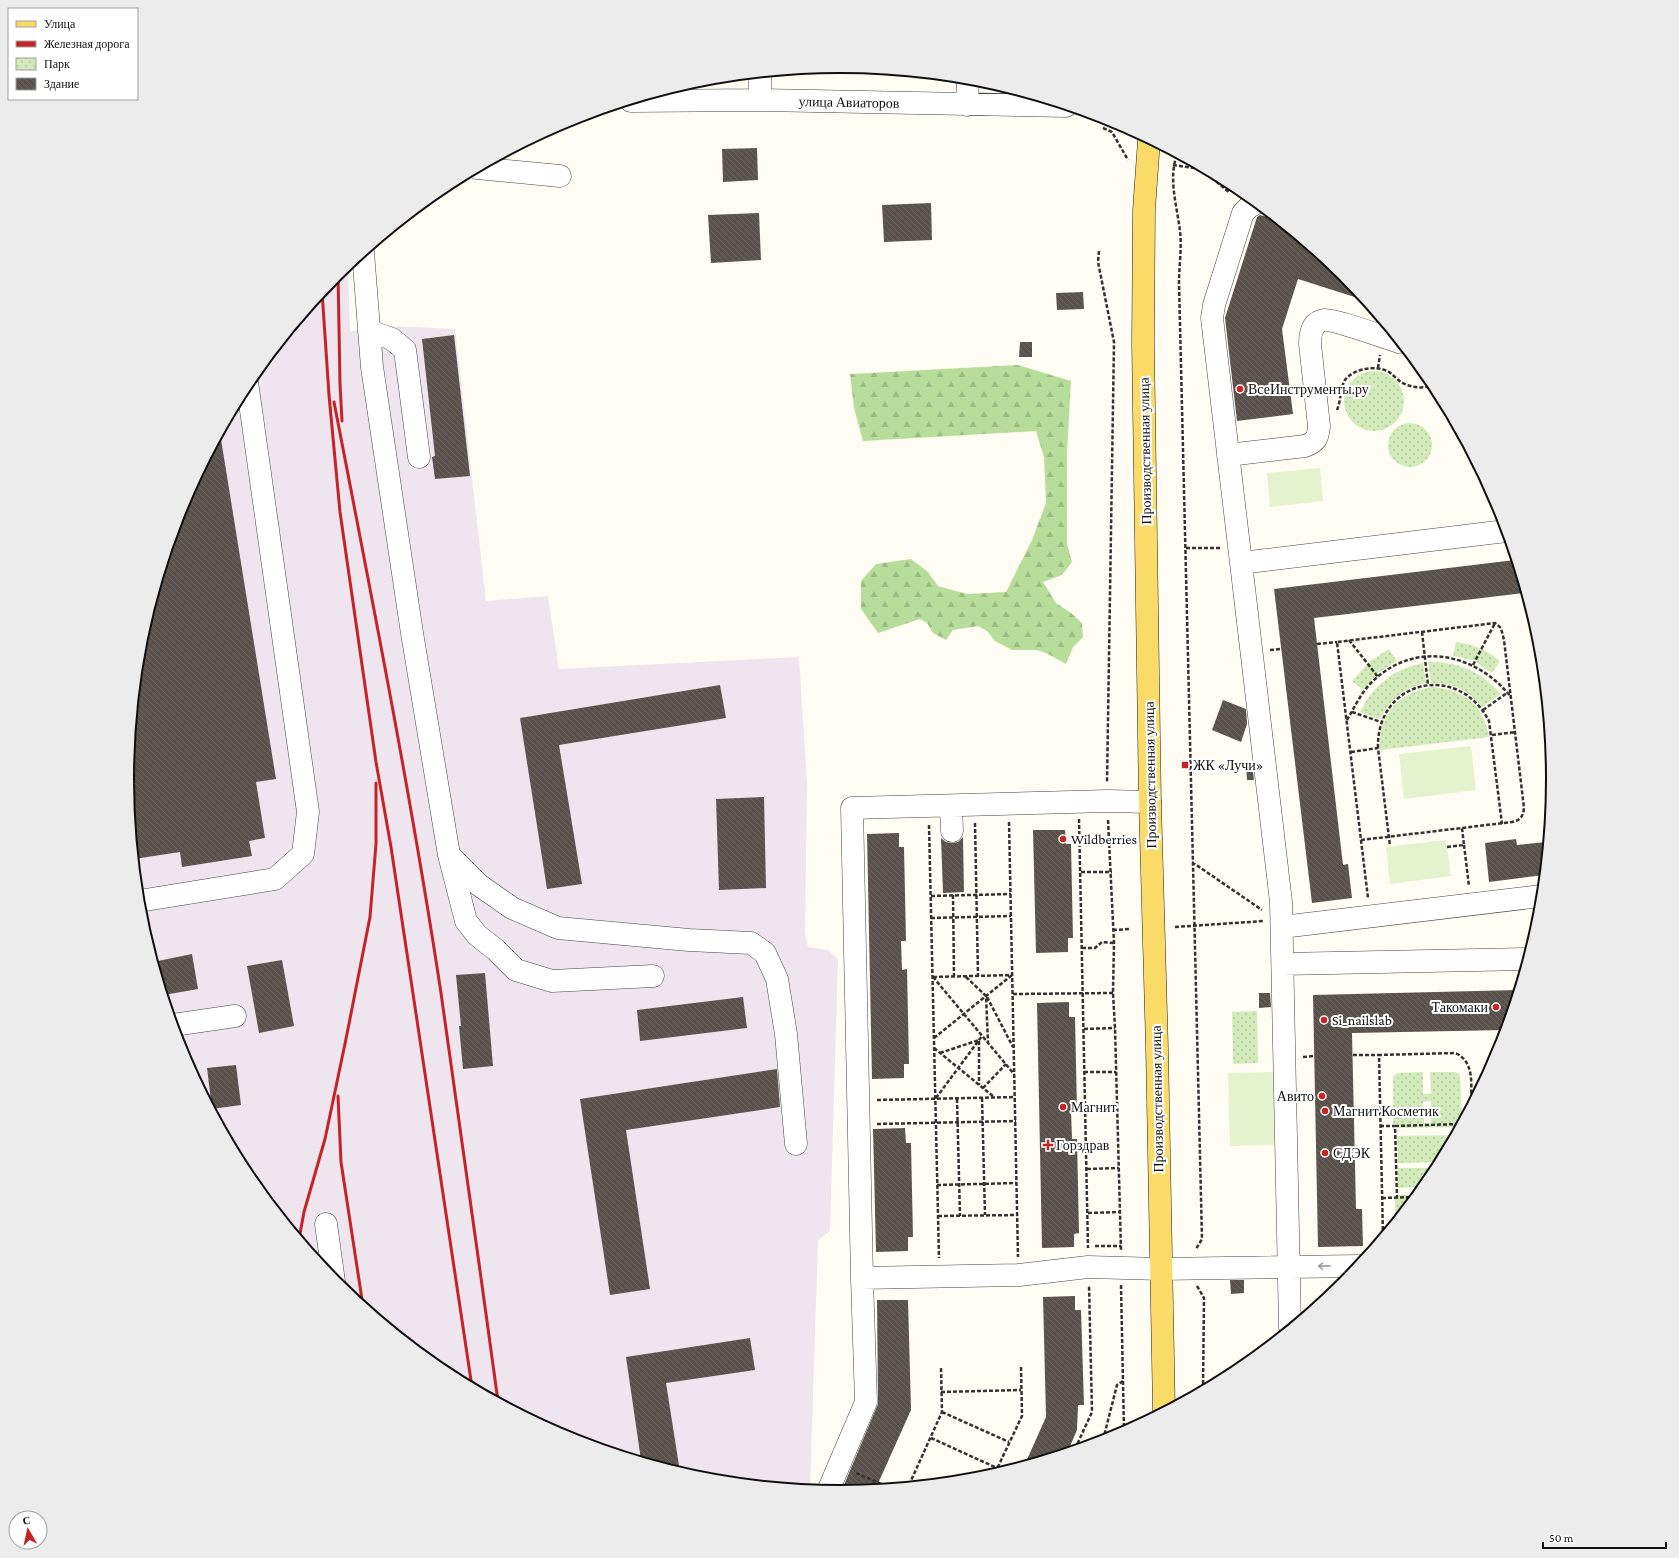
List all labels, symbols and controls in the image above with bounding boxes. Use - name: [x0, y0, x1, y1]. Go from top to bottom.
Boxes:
- legend: [8, 8, 138, 100]
- text: Улица: [44, 17, 76, 31]
- text: Железная дорога: [44, 37, 130, 51]
- text: Парк: [44, 57, 70, 71]
- text: Здание: [44, 77, 79, 91]
- street label: улица Авиаторов: [798, 93, 900, 111]
- street label: Производственная улица: [1136, 376, 1154, 525]
- place label: ВсеИнструменты.ру: [1248, 381, 1369, 397]
- marker: ВсеИнструменты.ру: [1235, 384, 1245, 394]
- street label: Производственная улица: [1141, 700, 1159, 849]
- place label: ЖК «Лучи»: [1193, 757, 1263, 773]
- marker: ЖК «Лучи»: [1180, 760, 1190, 770]
- place label: Wildberries: [1071, 831, 1137, 847]
- marker: Wildberries: [1058, 834, 1068, 844]
- place label: Такомаки: [1431, 999, 1489, 1015]
- marker: Такомаки: [1491, 1002, 1501, 1012]
- place label: Si_nailslab: [1332, 1012, 1392, 1028]
- marker: Si_nailslab: [1319, 1015, 1329, 1025]
- street label: Производственная улица: [1148, 1024, 1166, 1173]
- place label: Авито: [1277, 1088, 1314, 1104]
- marker: Авито: [1317, 1091, 1327, 1101]
- place label: Магнит: [1071, 1099, 1117, 1115]
- marker: Магнит: [1058, 1102, 1068, 1112]
- place label: Магнит Косметик: [1333, 1103, 1439, 1119]
- marker: Магнит Косметик: [1320, 1106, 1330, 1116]
- place label: Горздрав: [1056, 1137, 1110, 1153]
- marker: Горздрав: [1043, 1140, 1053, 1150]
- place label: СДЭК: [1333, 1145, 1371, 1161]
- marker: СДЭК: [1320, 1148, 1330, 1158]
- one-way arrow: [1318, 1262, 1331, 1270]
- north arrow: [8, 1510, 48, 1550]
- text: С: [22, 1514, 31, 1527]
- scale bar: [1543, 1524, 1666, 1550]
- text: 50 m: [1549, 1531, 1574, 1545]

